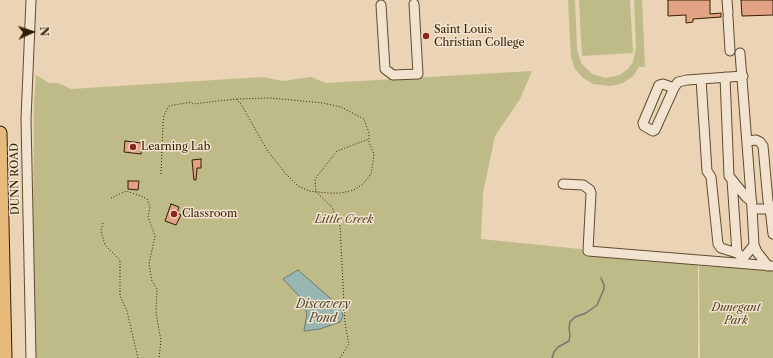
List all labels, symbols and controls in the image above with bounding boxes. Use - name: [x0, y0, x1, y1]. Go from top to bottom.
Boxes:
- north arrow: [12, 12, 52, 52]
- place label: Saint Louis Christian College: [434, 23, 525, 49]
- text: N: [37, 26, 51, 37]
- marker: Saint Louis Christian College: [421, 31, 431, 41]
- place label: Learning Lab: [141, 140, 210, 154]
- marker: Learning Lab: [128, 142, 138, 152]
- street label: DUNN ROAD: [8, 143, 22, 215]
- place label: Classroom: [182, 207, 237, 221]
- marker: Classroom: [169, 209, 179, 219]
- park label: Little Creek: [315, 213, 373, 227]
- water label: Discovery Pond: [296, 298, 350, 326]
- park label: Dunegant Park: [711, 301, 761, 327]

